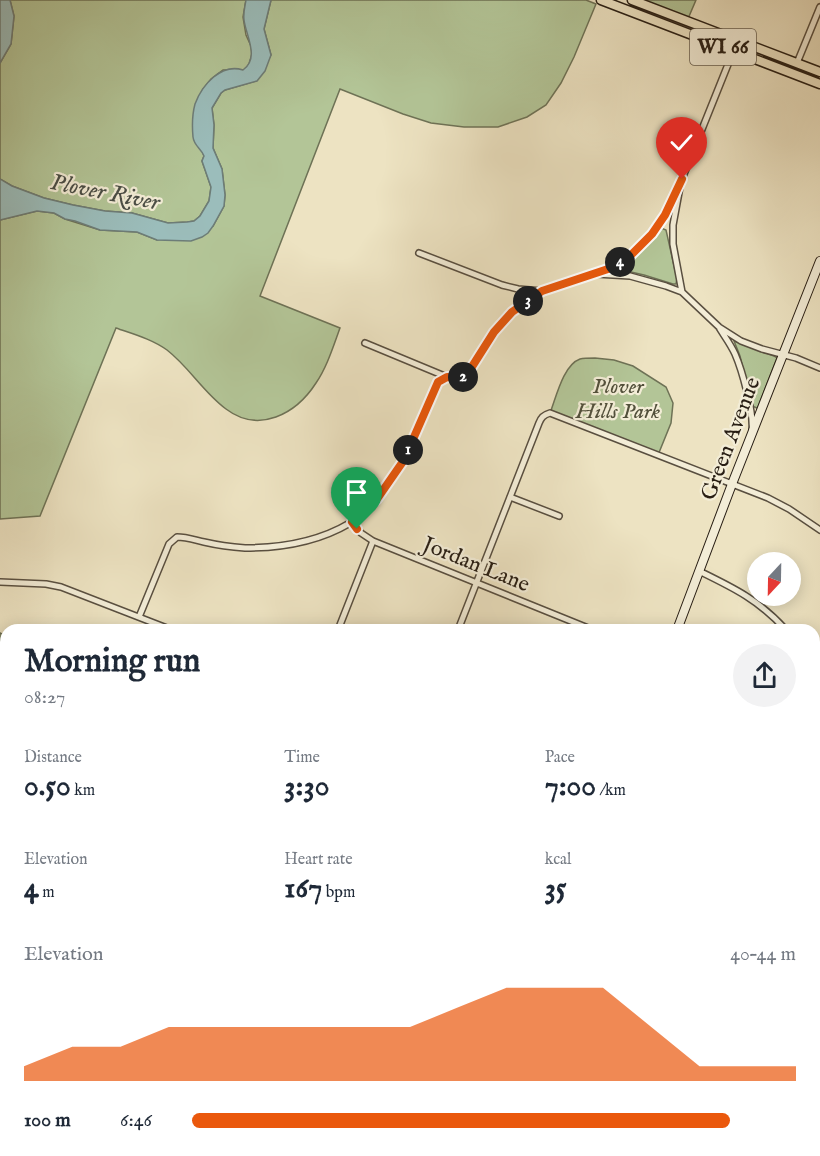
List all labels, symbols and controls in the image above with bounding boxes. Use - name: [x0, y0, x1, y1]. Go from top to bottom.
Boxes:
- road number: WI 66: [690, 29, 756, 65]
- pin: [656, 117, 707, 179]
- icon: check: [665, 126, 698, 159]
- water label: Plover River: [48, 167, 164, 219]
- pin: 4: [605, 247, 635, 277]
- text: 4: [616, 252, 624, 272]
- pin: 3: [513, 286, 543, 316]
- text: 3: [525, 291, 531, 311]
- pin: 2: [448, 362, 478, 392]
- text: 2: [459, 367, 467, 387]
- park label: Plover Hills Park: [575, 373, 660, 426]
- street label: Green Avenue: [695, 374, 767, 504]
- pin: 1: [393, 435, 423, 465]
- text: 1: [405, 440, 411, 460]
- pin: [331, 467, 382, 529]
- icon: arrive: [340, 476, 373, 509]
- street label: Jordan Lane: [416, 530, 534, 599]
- north arrow: [747, 552, 801, 606]
- map controls: [747, 552, 801, 606]
- text: Morning run: [24, 641, 200, 683]
- button: share: [733, 644, 796, 707]
- text: 08:27: [24, 685, 65, 710]
- text: Distance: [24, 748, 82, 768]
- text: Time: [284, 748, 320, 768]
- text: Pace: [545, 748, 575, 768]
- text: 0.50: [24, 768, 71, 806]
- text: 3:30: [284, 768, 329, 806]
- text: 7:00: [545, 768, 596, 806]
- text: km: [71, 781, 95, 801]
- text: /km: [596, 781, 626, 801]
- text: Elevation: [24, 850, 87, 870]
- text: Heart rate: [284, 850, 353, 870]
- text: kcal: [545, 850, 571, 870]
- text: 4: [24, 870, 39, 908]
- text: 167: [284, 870, 322, 908]
- text: 35: [545, 870, 567, 908]
- text: m: [39, 883, 55, 903]
- text: bpm: [322, 883, 355, 903]
- text: Elevation: [24, 942, 103, 967]
- text: 40–44 m: [730, 942, 796, 967]
- text: 100 m: [24, 1108, 71, 1133]
- text: 6:46: [120, 1108, 152, 1133]

